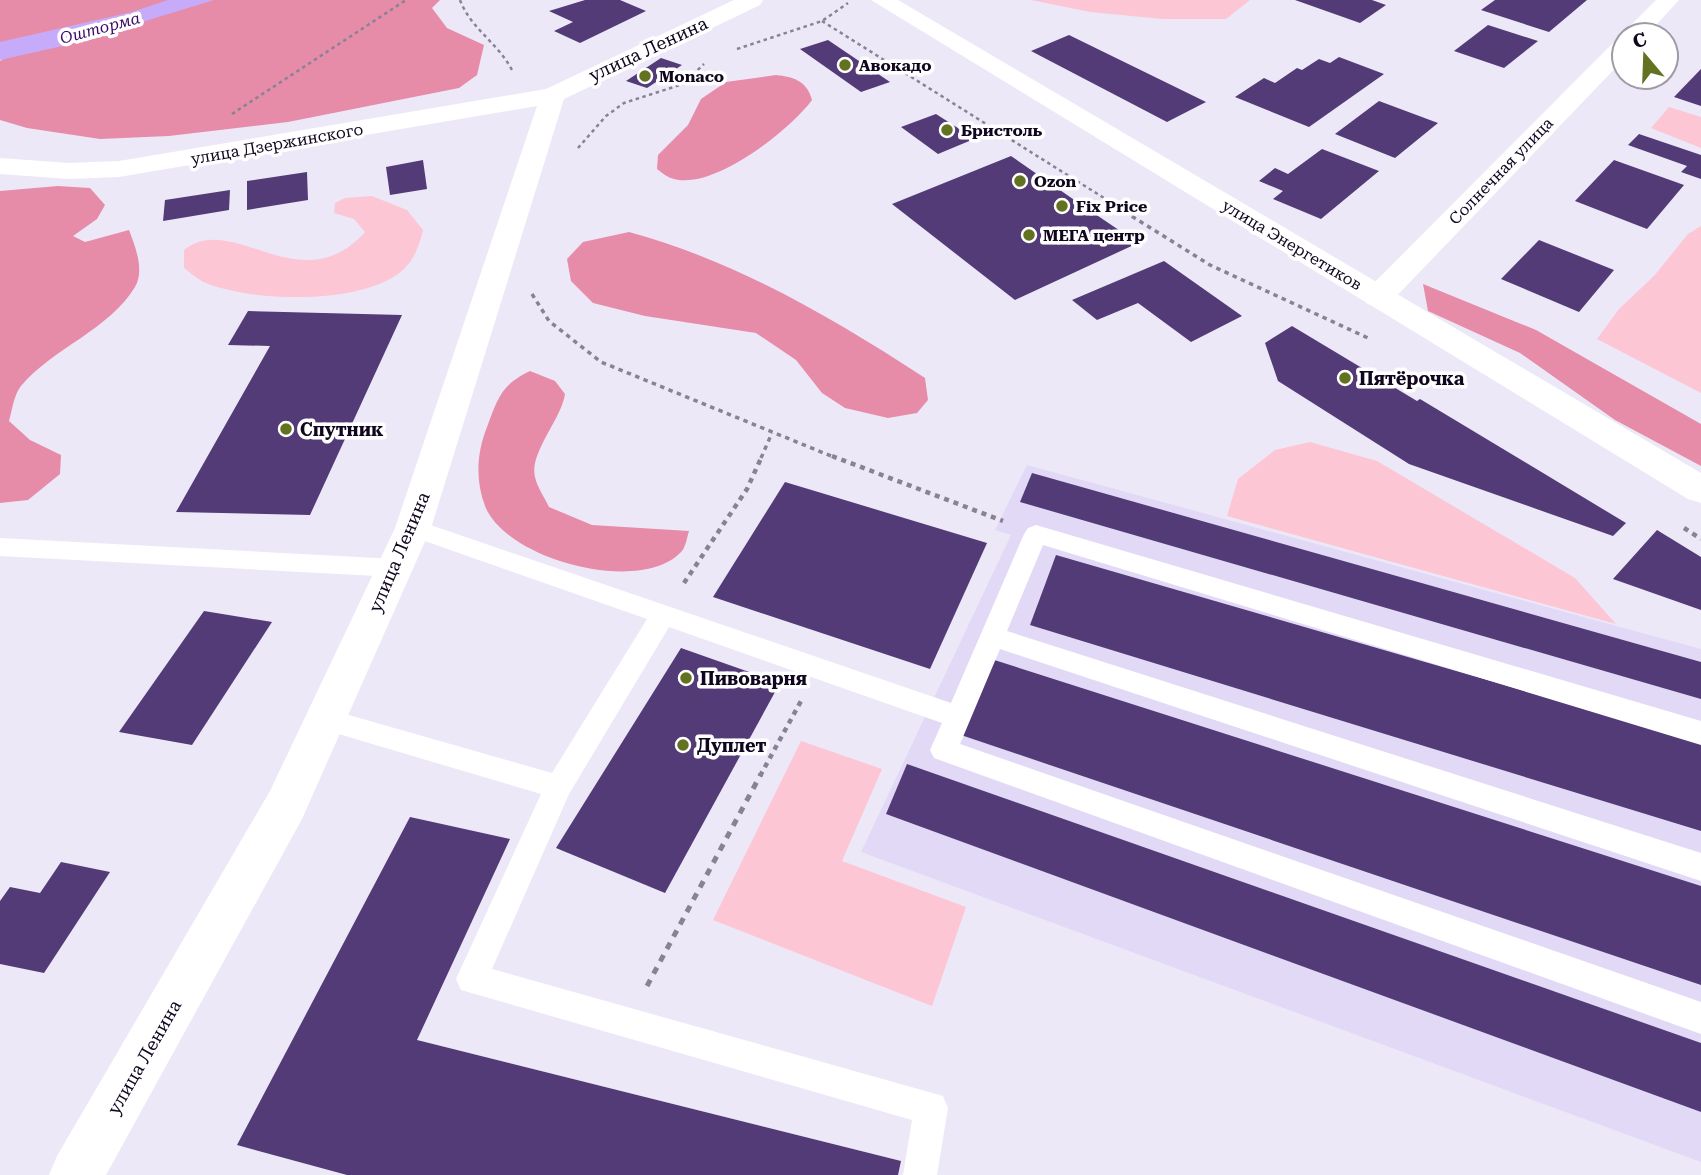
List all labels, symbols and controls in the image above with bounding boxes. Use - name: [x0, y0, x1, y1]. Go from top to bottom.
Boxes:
- water label: Ошторма: [58, 8, 142, 48]
- street label: улица Ленина: [585, 12, 711, 86]
- north arrow: [1610, 21, 1680, 91]
- text: С: [1630, 27, 1650, 53]
- place label: Авокадо: [859, 56, 932, 75]
- marker: Авокадо: [837, 57, 853, 73]
- place label: Monaco: [659, 67, 724, 86]
- marker: Monaco: [637, 68, 653, 84]
- street label: Солнечная улица: [1445, 113, 1557, 228]
- street label: улица Дзержинского: [189, 119, 365, 169]
- place label: Бристоль: [961, 121, 1043, 140]
- marker: Бристоль: [939, 122, 955, 138]
- place label: Ozon: [1034, 172, 1077, 191]
- marker: Ozon: [1012, 173, 1028, 189]
- street label: улица Энергетиков: [1219, 196, 1365, 294]
- place label: Fix Price: [1076, 197, 1147, 216]
- marker: Fix Price: [1054, 198, 1070, 214]
- place label: МЕГА центр: [1043, 226, 1145, 245]
- marker: МЕГА центр: [1021, 227, 1037, 243]
- place label: Пятёрочка: [1359, 368, 1465, 389]
- marker: Пятёрочка: [1337, 370, 1353, 386]
- place label: Спутник: [300, 419, 384, 440]
- marker: Спутник: [278, 421, 294, 437]
- street label: улица Ленина: [364, 488, 434, 615]
- place label: Пивоварня: [700, 668, 807, 689]
- marker: Пивоварня: [678, 670, 694, 686]
- place label: Дуплет: [697, 735, 767, 756]
- marker: Дуплет: [675, 737, 691, 753]
- street label: улица Ленина: [103, 996, 185, 1118]

